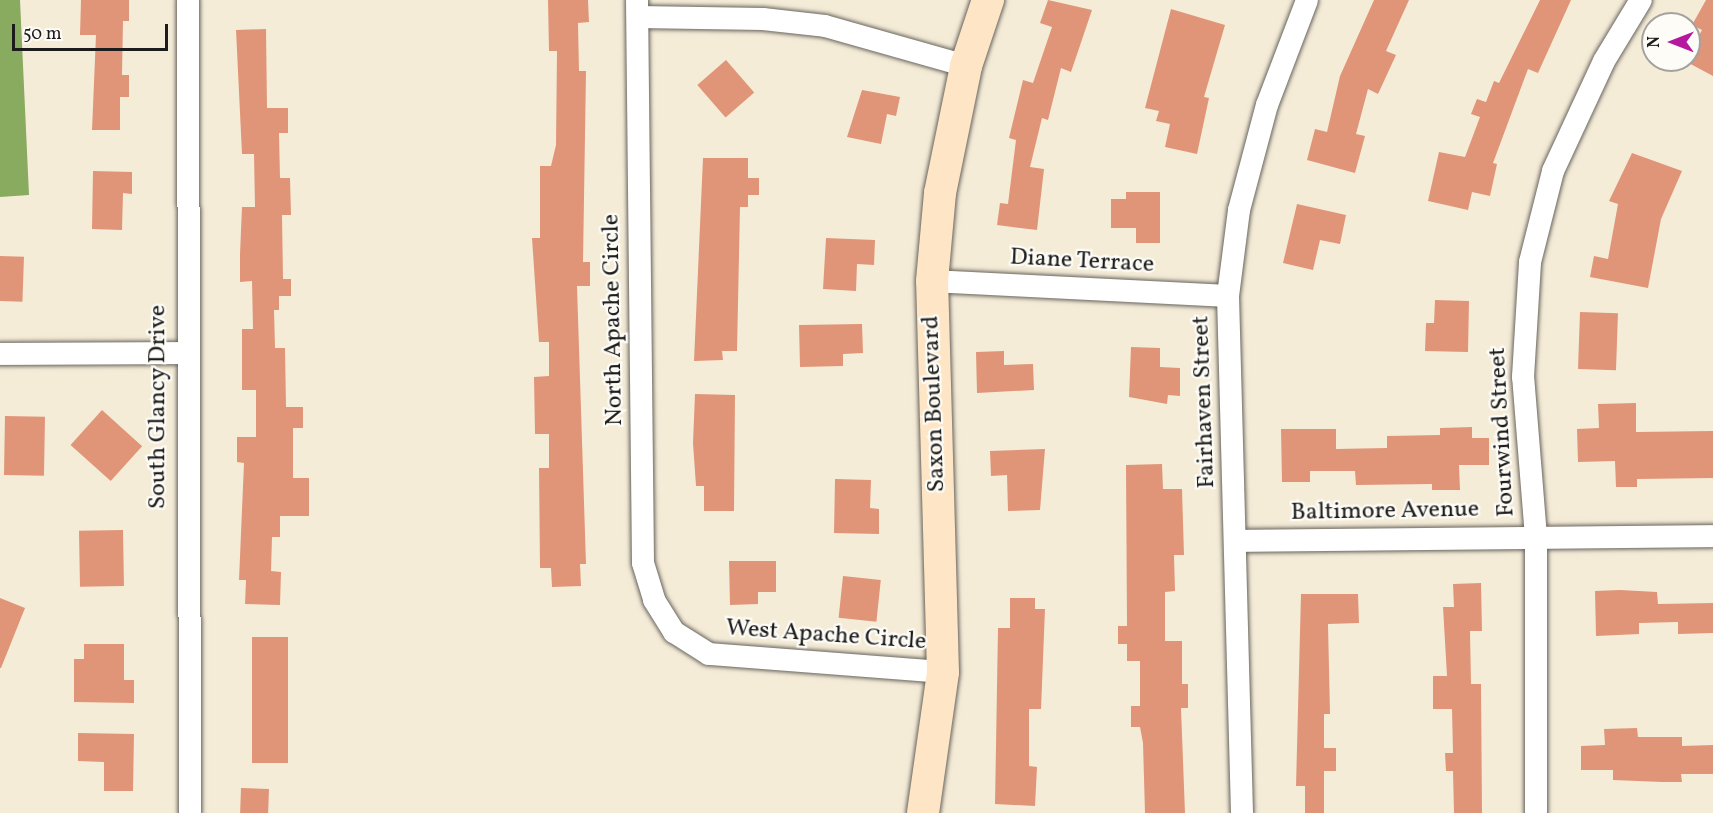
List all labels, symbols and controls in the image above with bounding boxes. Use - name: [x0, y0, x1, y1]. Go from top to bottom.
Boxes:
- scale bar: [15, 12, 171, 50]
- north arrow: [1641, 12, 1701, 72]
- text: 50 m: [23, 22, 62, 47]
- text: N: [1644, 36, 1666, 48]
- street label: North Apache Circle: [598, 214, 630, 426]
- street label: Diane Terrace: [1009, 244, 1155, 280]
- street label: South Glancy Drive: [145, 304, 173, 510]
- street label: Saxon Boulevard: [918, 315, 952, 493]
- street label: Fairhaven Street: [1188, 315, 1222, 489]
- street label: Fourwind Street: [1484, 346, 1522, 518]
- street label: Baltimore Avenue: [1291, 496, 1479, 528]
- street label: West Apache Circle: [725, 615, 927, 657]

